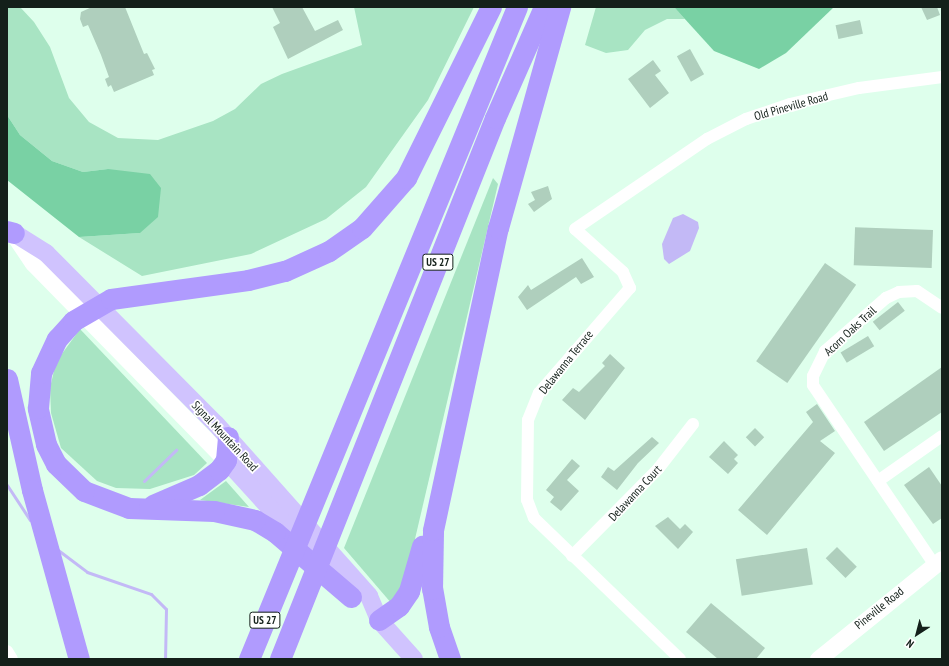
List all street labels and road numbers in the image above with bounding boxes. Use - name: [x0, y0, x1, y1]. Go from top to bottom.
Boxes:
- street label: Old Pineville Road: [752, 89, 830, 123]
- road number: US 27: [422, 253, 454, 271]
- street label: Acorn Oaks Trail: [821, 303, 879, 359]
- street label: Delawanna Terrace: [536, 327, 596, 397]
- street label: Signal Mountain Road: [189, 398, 261, 474]
- street label: Delawanna Court: [606, 462, 664, 524]
- street label: Pineville Road: [852, 584, 906, 632]
- road number: US 27: [249, 611, 281, 629]

